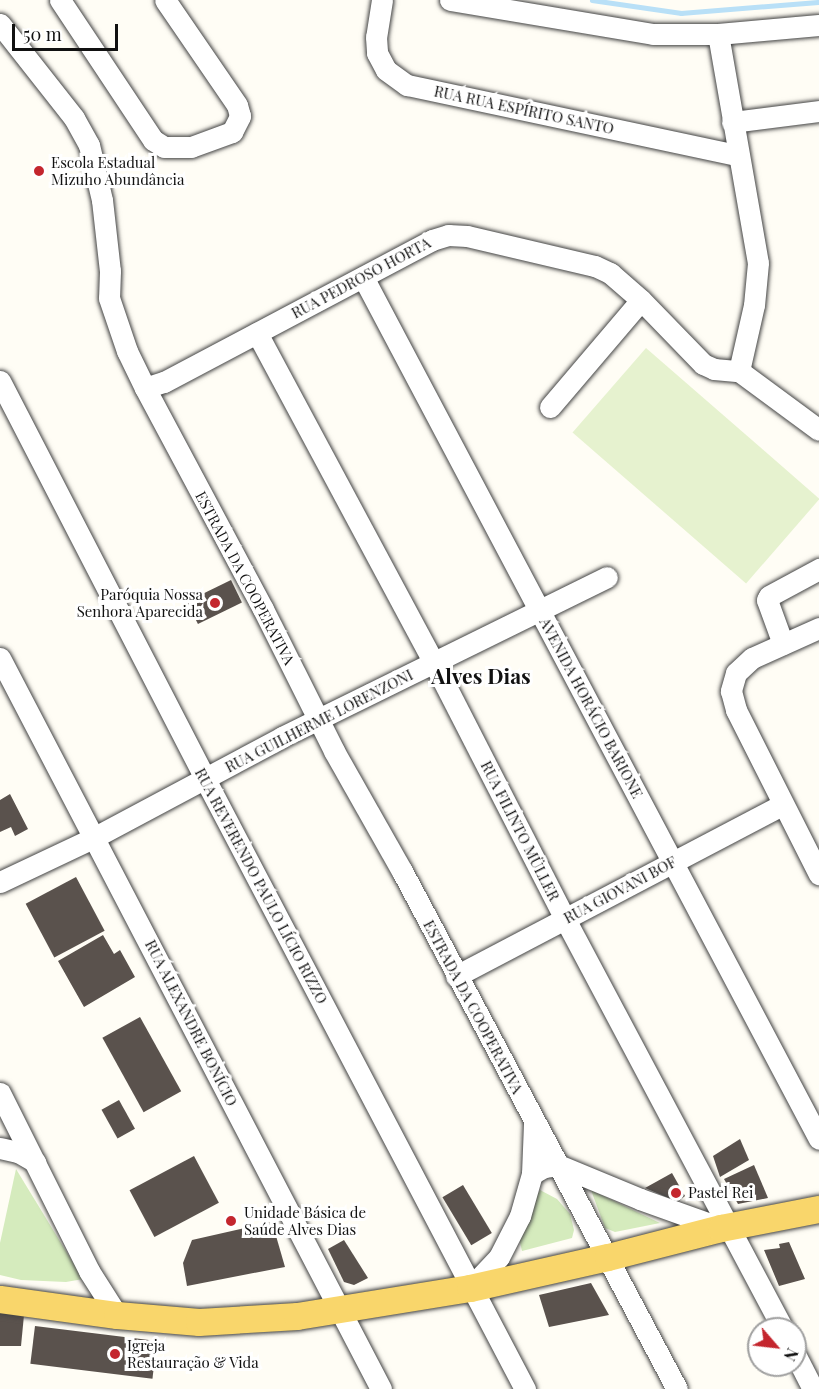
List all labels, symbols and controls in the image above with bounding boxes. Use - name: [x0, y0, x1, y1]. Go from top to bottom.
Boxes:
- scale bar: [15, 12, 122, 50]
- text: 50 m: [23, 22, 62, 46]
- street label: RUA RUA ESPÍRITO SANTO: [432, 82, 616, 138]
- place label: Escola Estadual Mizuho Abundância: [51, 153, 185, 188]
- marker: Escola Estadual Mizuho Abundância: [32, 164, 46, 178]
- street label: RUA PEDROSO HORTA: [288, 234, 434, 322]
- street label: ESTRADA DA COOPERATIVA: [192, 488, 298, 668]
- place label: Paróquia Nossa Senhora Aparecida: [76, 585, 203, 620]
- marker: Paróquia Nossa Senhora Aparecida: [208, 596, 222, 610]
- street label: AVENIDA HORÁCIO BARIONE: [536, 615, 646, 801]
- district label: Alves Dias: [431, 662, 531, 688]
- street label: RUA GUILHERME LORENZONI: [222, 666, 416, 776]
- street label: RUA FILINTO MÜLLER: [477, 758, 563, 904]
- street label: RUA REVERENDO PAULO LÍCIO RIZZO: [191, 765, 331, 1007]
- street label: RUA GIOVANI BOF: [561, 853, 679, 927]
- street label: ESTRADA DA COOPERATIVA: [420, 917, 526, 1097]
- street label: RUA ALEXANDRE BONÍCIO: [141, 937, 241, 1109]
- place label: Pastel Rei: [688, 1184, 753, 1202]
- marker: Pastel Rei: [669, 1186, 683, 1200]
- place label: Unidade Básica de Saúde Alves Dias: [244, 1203, 366, 1238]
- marker: Unidade Básica de Saúde Alves Dias: [222, 1212, 240, 1230]
- north arrow: [747, 1317, 807, 1377]
- place label: Igreja Restauração & Vida: [127, 1336, 259, 1371]
- text: N: [780, 1345, 804, 1365]
- marker: Igreja Restauração & Vida: [108, 1347, 122, 1361]

